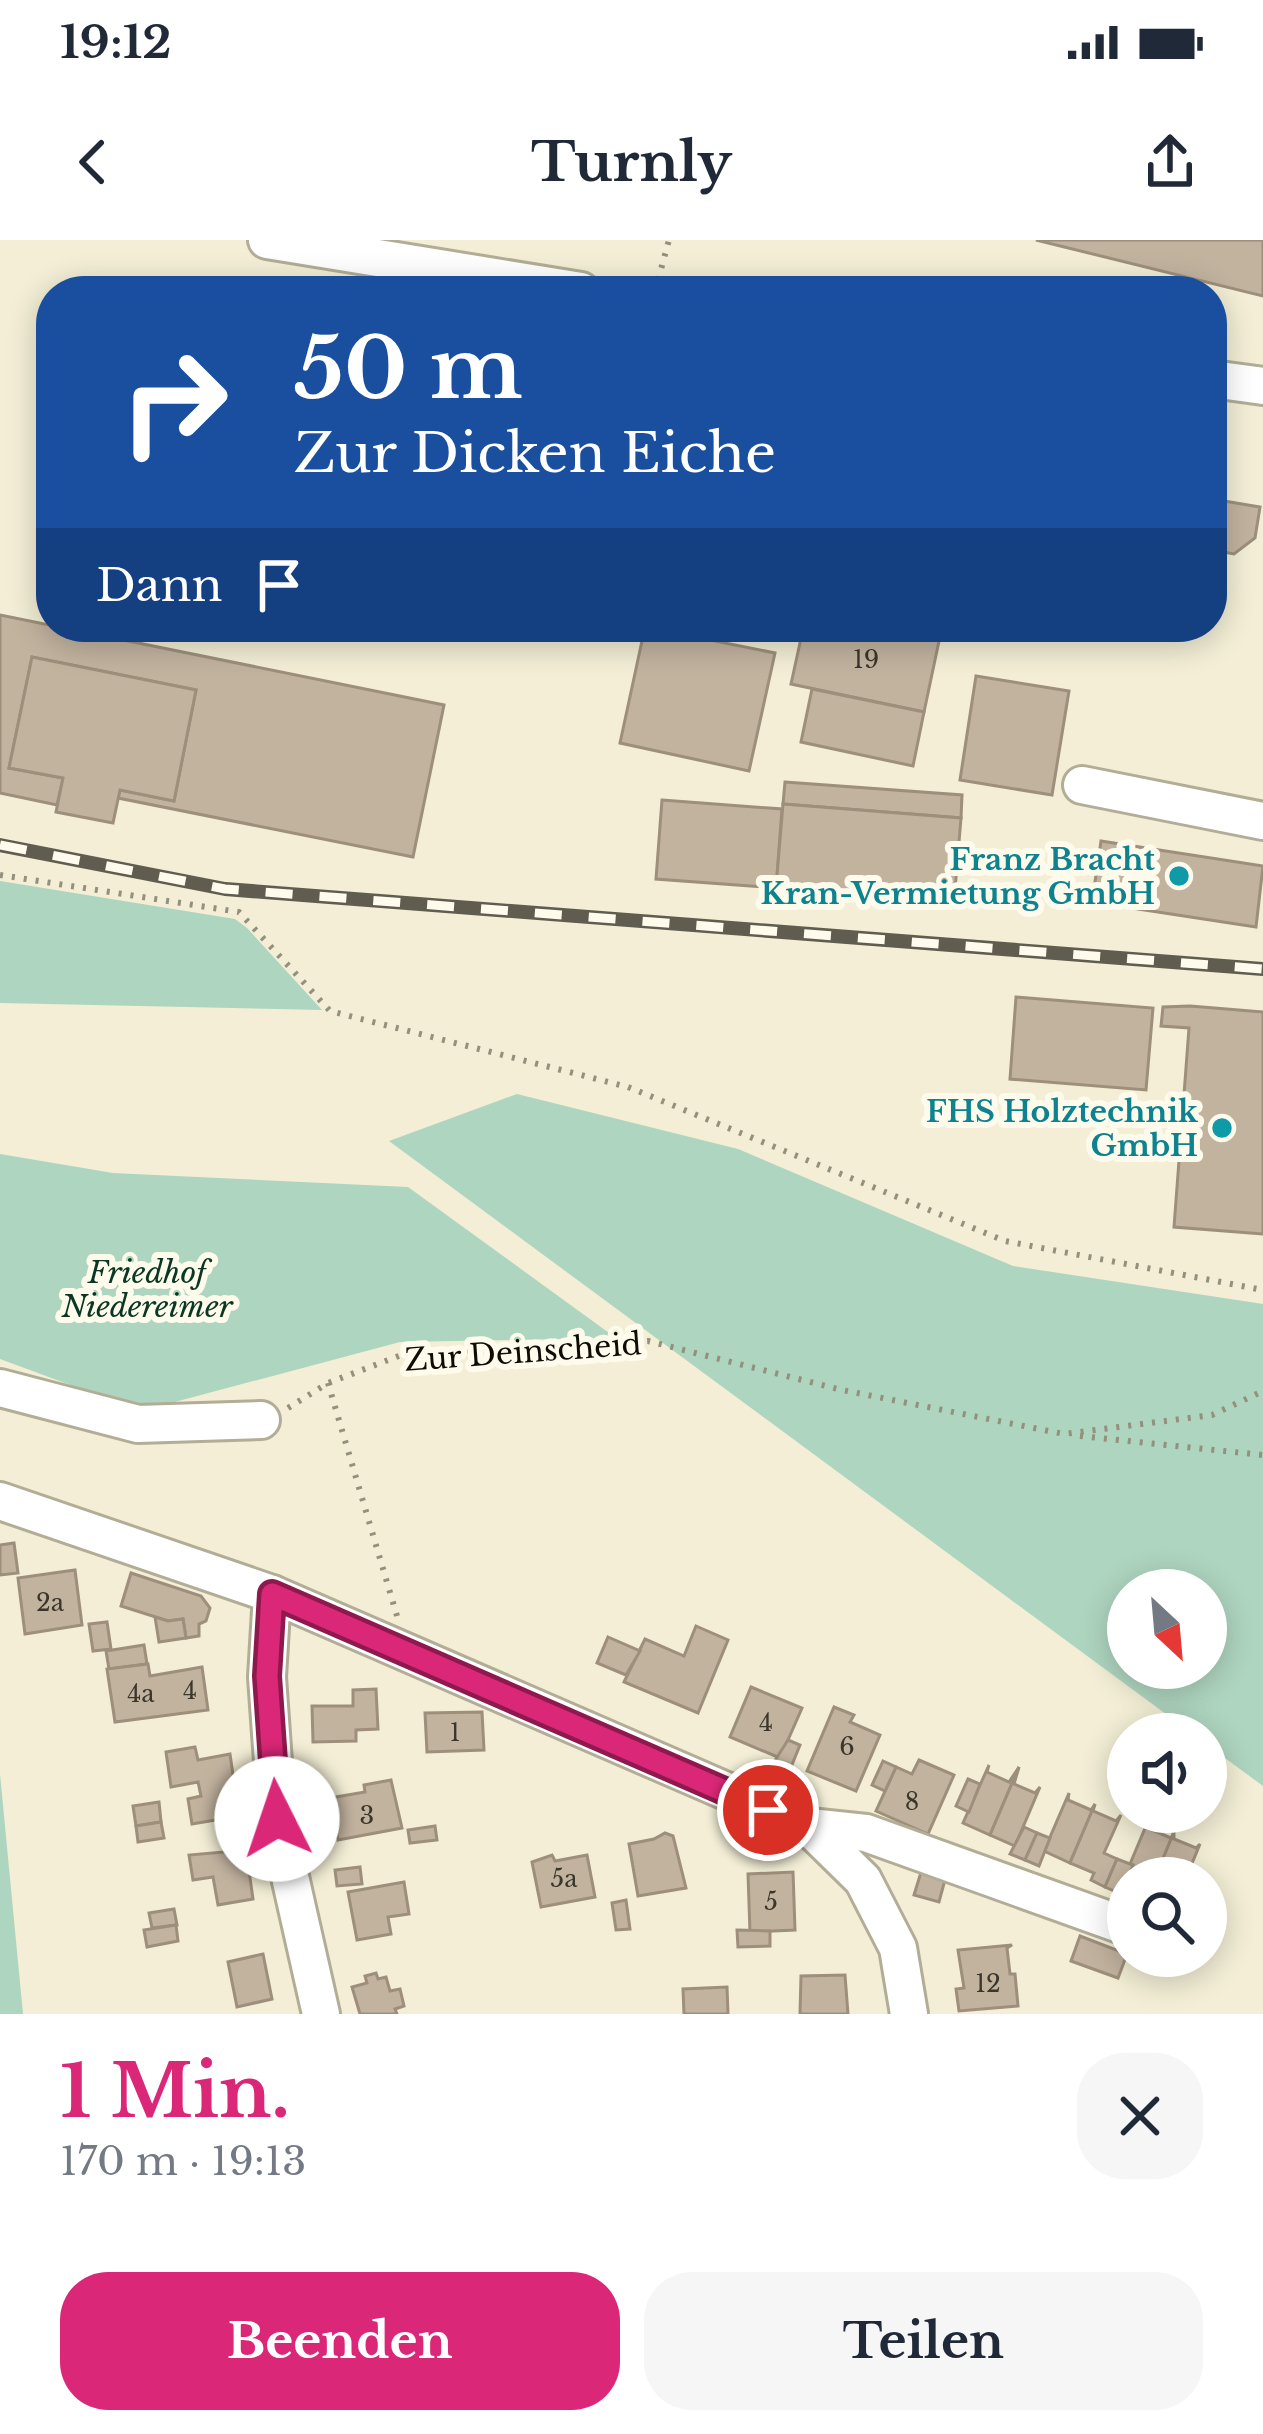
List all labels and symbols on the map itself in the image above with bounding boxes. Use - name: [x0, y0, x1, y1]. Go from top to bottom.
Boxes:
- house number: 19: [853, 645, 879, 674]
- place label: Franz Bracht Kran-Vermietung GmbH: [761, 841, 1156, 912]
- marker: Franz Bracht Kran-Vermietung GmbH: [1166, 863, 1192, 889]
- place label: FHS Holztechnik GmbH: [926, 1093, 1199, 1164]
- marker: FHS Holztechnik GmbH: [1209, 1115, 1235, 1141]
- park label: Friedhof Niedereimer: [61, 1254, 234, 1325]
- street label: Zur Deinscheid: [403, 1325, 643, 1379]
- north arrow: [1107, 1569, 1227, 1689]
- house number: 2a: [36, 1588, 65, 1617]
- house number: 4: [183, 1676, 197, 1705]
- house number: 4a: [127, 1679, 155, 1708]
- house number: 4: [759, 1708, 773, 1737]
- house number: 1: [450, 1718, 460, 1747]
- house number: 6: [839, 1732, 855, 1761]
- position arrow: [214, 1756, 340, 1882]
- pin: [717, 1759, 819, 1861]
- house number: 8: [905, 1787, 919, 1816]
- house number: 3: [360, 1801, 374, 1830]
- house number: 5a: [551, 1864, 578, 1893]
- house number: 5: [764, 1887, 778, 1916]
- house number: 12: [975, 1969, 1001, 1998]

